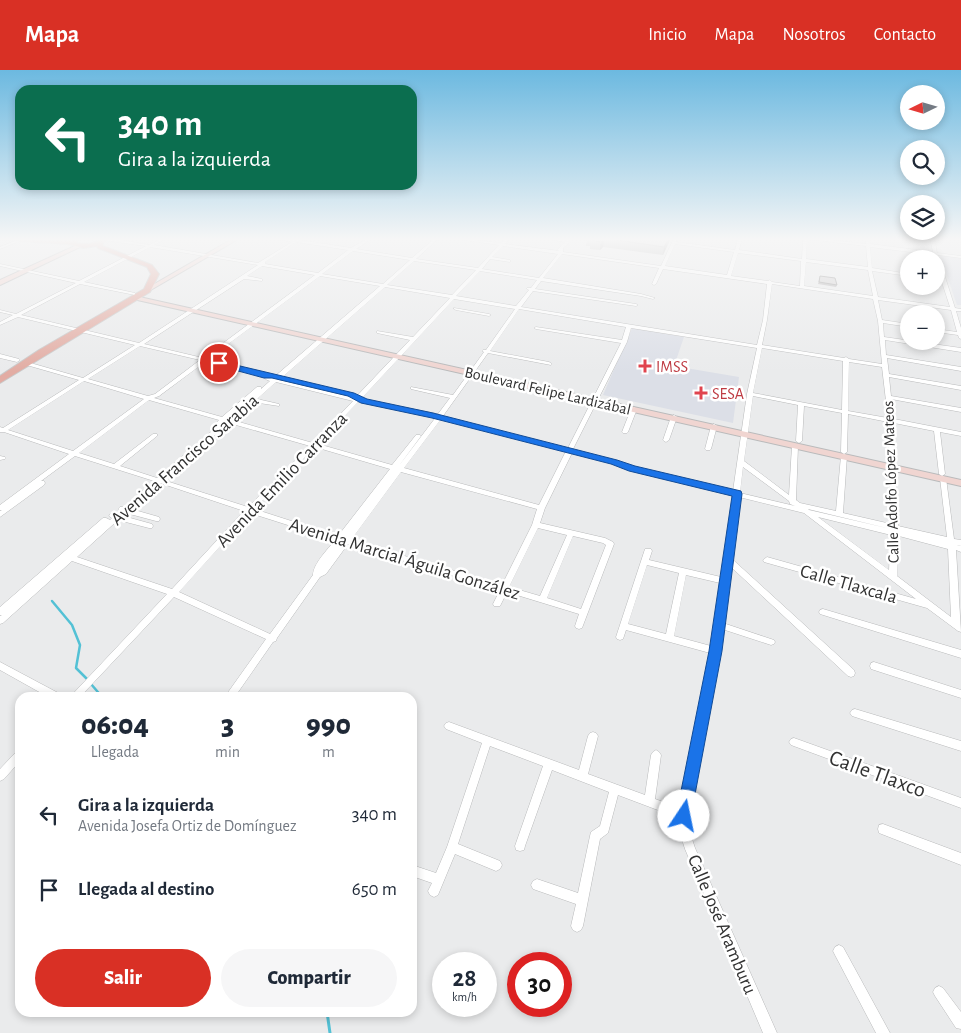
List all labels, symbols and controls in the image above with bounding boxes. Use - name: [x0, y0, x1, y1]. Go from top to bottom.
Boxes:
- text: Mapa: [25, 23, 79, 47]
- text: Inicio: [648, 26, 687, 44]
- text: Mapa: [715, 26, 754, 44]
- text: Nosotros: [782, 26, 846, 44]
- text: Contacto: [874, 26, 936, 44]
- north arrow: [900, 85, 945, 130]
- map controls: [900, 85, 945, 350]
- icon: left: [35, 105, 100, 170]
- text: 340 m: [118, 107, 202, 142]
- button: search: [900, 140, 945, 185]
- text: Gira a la izquierda: [118, 148, 271, 170]
- button: layers: [900, 195, 945, 240]
- button: +: [900, 250, 945, 295]
- button: −: [900, 305, 945, 350]
- pin: [198, 342, 240, 384]
- icon: arrive: [205, 349, 233, 377]
- marker: IMSS: [638, 359, 652, 373]
- place label: IMSS: [656, 359, 688, 375]
- street label: Boulevard Felipe Lardizábal: [463, 364, 632, 418]
- marker: SESA: [694, 386, 708, 400]
- place label: SESA: [712, 386, 744, 402]
- street label: Avenida Francisco Sarabia: [107, 391, 263, 529]
- street label: Calle Adolfo López Mateos: [880, 400, 902, 564]
- street label: Avenida Emilio Carranza: [213, 409, 351, 551]
- street label: Avenida Marcial Águila González: [287, 513, 523, 604]
- street label: Calle Tlaxcala: [798, 562, 899, 607]
- text: 06:04: [81, 710, 149, 740]
- text: 3: [221, 710, 234, 740]
- text: 990: [306, 710, 351, 740]
- text: Llegada: [91, 744, 139, 760]
- text: min: [215, 744, 240, 760]
- text: m: [322, 744, 335, 760]
- street label: Calle Tlaxco: [826, 746, 929, 802]
- position arrow: [657, 789, 709, 841]
- text: Gira a la izquierda: [78, 796, 214, 815]
- icon: left: [35, 801, 63, 829]
- text: 340 m: [352, 805, 397, 824]
- text: Avenida Josefa Ortiz de Domínguez: [78, 818, 297, 834]
- street label: Calle José Aramburu: [684, 852, 760, 997]
- icon: arrive: [35, 876, 63, 904]
- text: Llegada al destino: [78, 880, 215, 899]
- text: 650 m: [352, 880, 397, 899]
- button: Salir: [35, 949, 211, 1007]
- button: Compartir: [221, 949, 397, 1007]
- speed limit sign: 30: [507, 952, 572, 1017]
- text: 28: [452, 966, 477, 991]
- text: km/h: [452, 991, 477, 1003]

